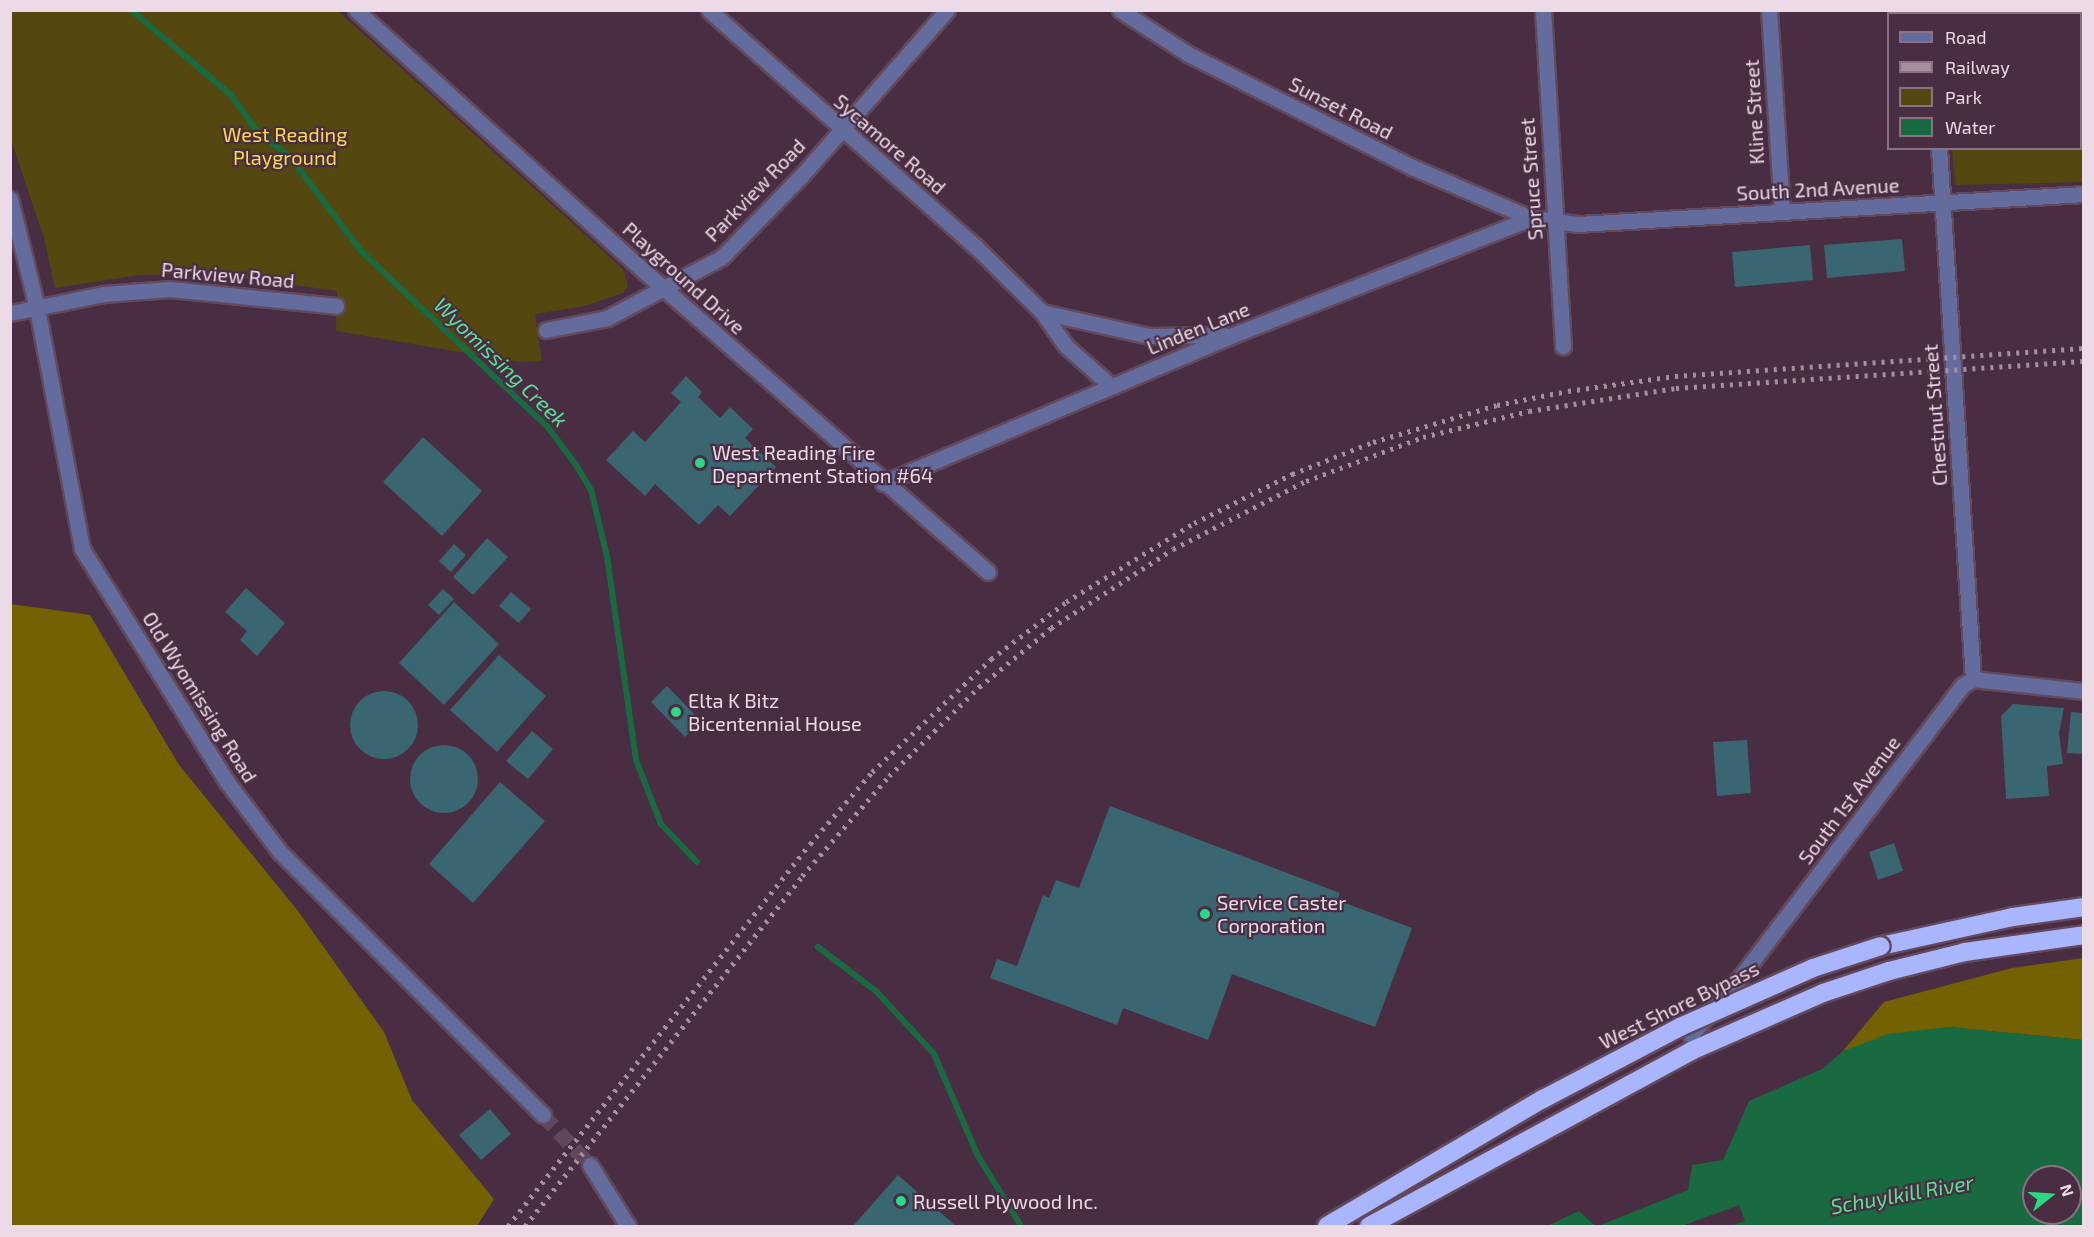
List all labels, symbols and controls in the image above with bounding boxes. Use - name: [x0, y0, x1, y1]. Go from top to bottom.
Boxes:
- legend: [1887, 12, 2082, 150]
- text: Road: [1945, 26, 1986, 48]
- text: Railway: [1945, 56, 2010, 78]
- street label: Kline Street: [1739, 59, 1769, 165]
- street label: Sunset Road: [1285, 72, 1397, 144]
- text: Park: [1945, 86, 1982, 108]
- street label: Sycamore Road: [829, 89, 951, 199]
- text: Water: [1945, 116, 1995, 138]
- street label: Spruce Street: [1515, 117, 1547, 241]
- park label: West Reading Playground: [223, 123, 347, 170]
- street label: Parkview Road: [700, 133, 810, 247]
- street label: South 2nd Avenue: [1736, 173, 1900, 205]
- street label: Playground Drive: [618, 217, 750, 339]
- street label: Parkview Road: [160, 257, 296, 293]
- water label: Wyomissing Creek: [429, 292, 573, 432]
- street label: Linden Lane: [1143, 297, 1253, 359]
- street label: Chestnut Street: [1918, 343, 1952, 487]
- place label: West Reading Fire Department Station #64: [712, 440, 933, 487]
- marker: West Reading Fire Department Station #64: [693, 456, 707, 470]
- street label: Old Wyomissing Road: [138, 607, 262, 787]
- place label: Elta K Bitz Bicentennial House: [688, 688, 862, 735]
- marker: Elta K Bitz Bicentennial House: [669, 705, 683, 719]
- street label: South 1st Avenue: [1793, 731, 1905, 869]
- place label: Service Caster Corporation: [1217, 891, 1346, 938]
- marker: Service Caster Corporation: [1198, 907, 1212, 921]
- street label: West Shore Bypass: [1595, 956, 1763, 1054]
- north arrow: [2022, 1165, 2082, 1225]
- water label: Schuylkill River: [1828, 1169, 1976, 1219]
- text: N: [2057, 1182, 2079, 1198]
- place label: Russell Plywood Inc.: [913, 1189, 1098, 1213]
- marker: Russell Plywood Inc.: [894, 1194, 908, 1208]

